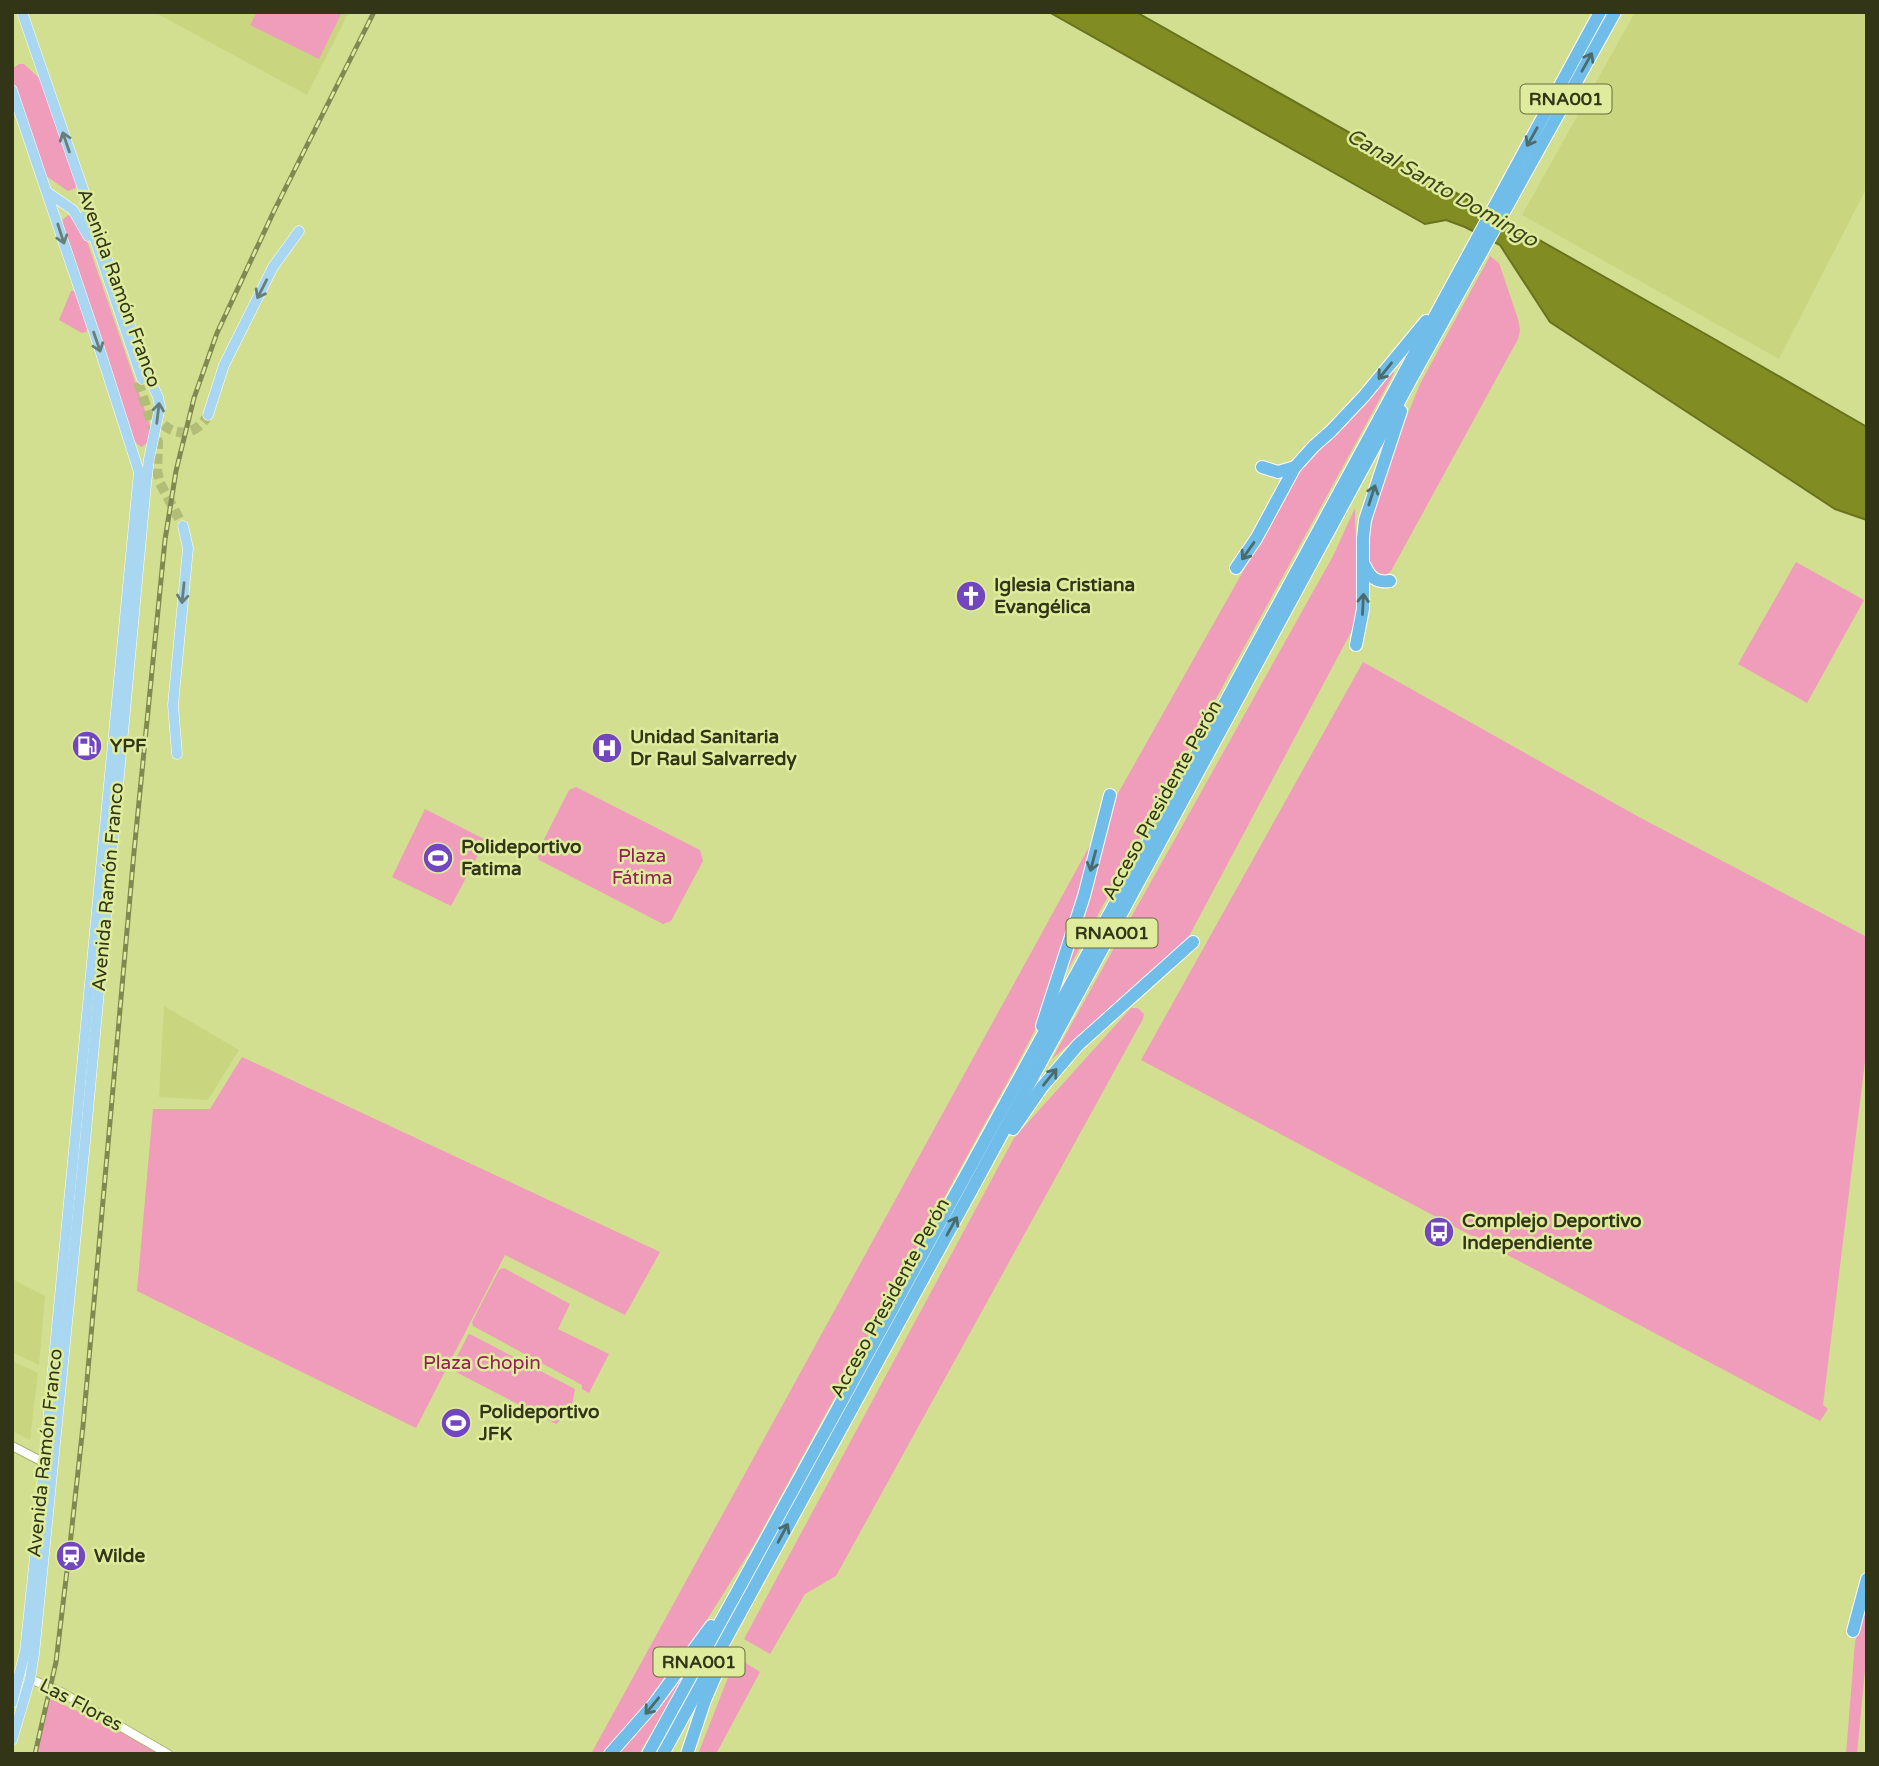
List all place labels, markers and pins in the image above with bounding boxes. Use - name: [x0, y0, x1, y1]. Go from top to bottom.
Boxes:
- place label: Iglesia Cristiana Evangélica: [994, 574, 1135, 619]
- church icon: Iglesia Cristiana Evangélica: [954, 579, 988, 613]
- place label: Unidad Sanitaria Dr Raul Salvarredy: [630, 726, 797, 771]
- fuel station icon: YPF: [70, 729, 104, 763]
- hospital icon: Unidad Sanitaria Dr Raul Salvarredy: [590, 731, 624, 765]
- place label: YPF: [110, 735, 147, 757]
- place label: Polideportivo Fatima: [461, 836, 582, 880]
- sports icon: Polideportivo Fatima: [421, 841, 455, 875]
- place label: Complejo Deportivo Independiente: [1462, 1210, 1642, 1255]
- bus stop icon: Complejo Deportivo Independiente: [1422, 1215, 1456, 1249]
- place label: Polideportivo JFK: [478, 1401, 600, 1445]
- sports icon: Polideportivo JFK: [439, 1406, 473, 1440]
- station icon: Wilde: [54, 1539, 88, 1573]
- place label: Wilde: [94, 1545, 145, 1567]

